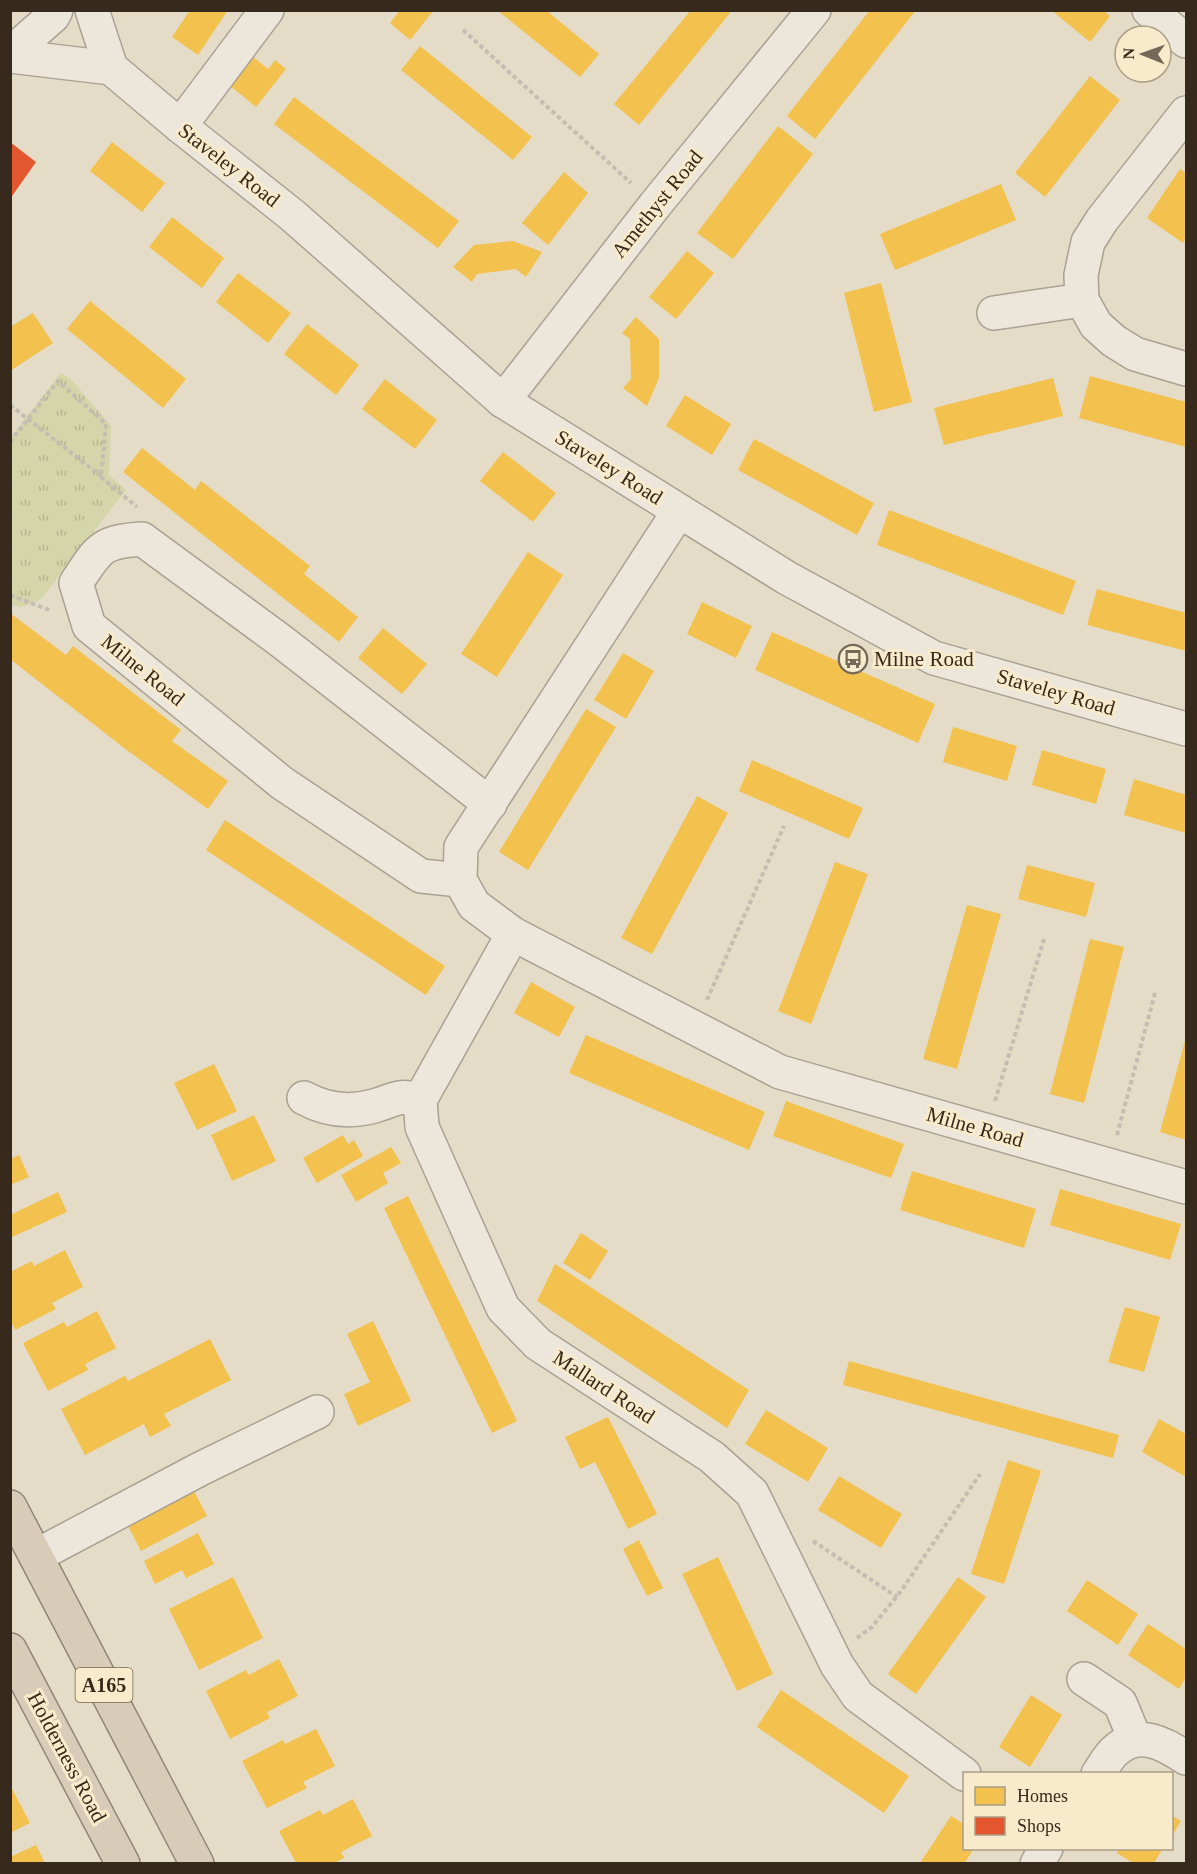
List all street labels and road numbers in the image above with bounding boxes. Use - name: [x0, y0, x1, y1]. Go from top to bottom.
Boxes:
- street label: Staveley Road: [174, 118, 285, 212]
- street label: Amethyst Road: [606, 145, 708, 263]
- street label: Staveley Road: [551, 425, 667, 510]
- street label: Milne Road: [97, 629, 190, 711]
- street label: Staveley Road: [994, 664, 1118, 720]
- street label: Milne Road: [924, 1102, 1027, 1152]
- street label: Mallard Road: [549, 1345, 660, 1429]
- road number: A165: [76, 1668, 132, 1702]
- street label: Holderness Road: [23, 1688, 112, 1827]

